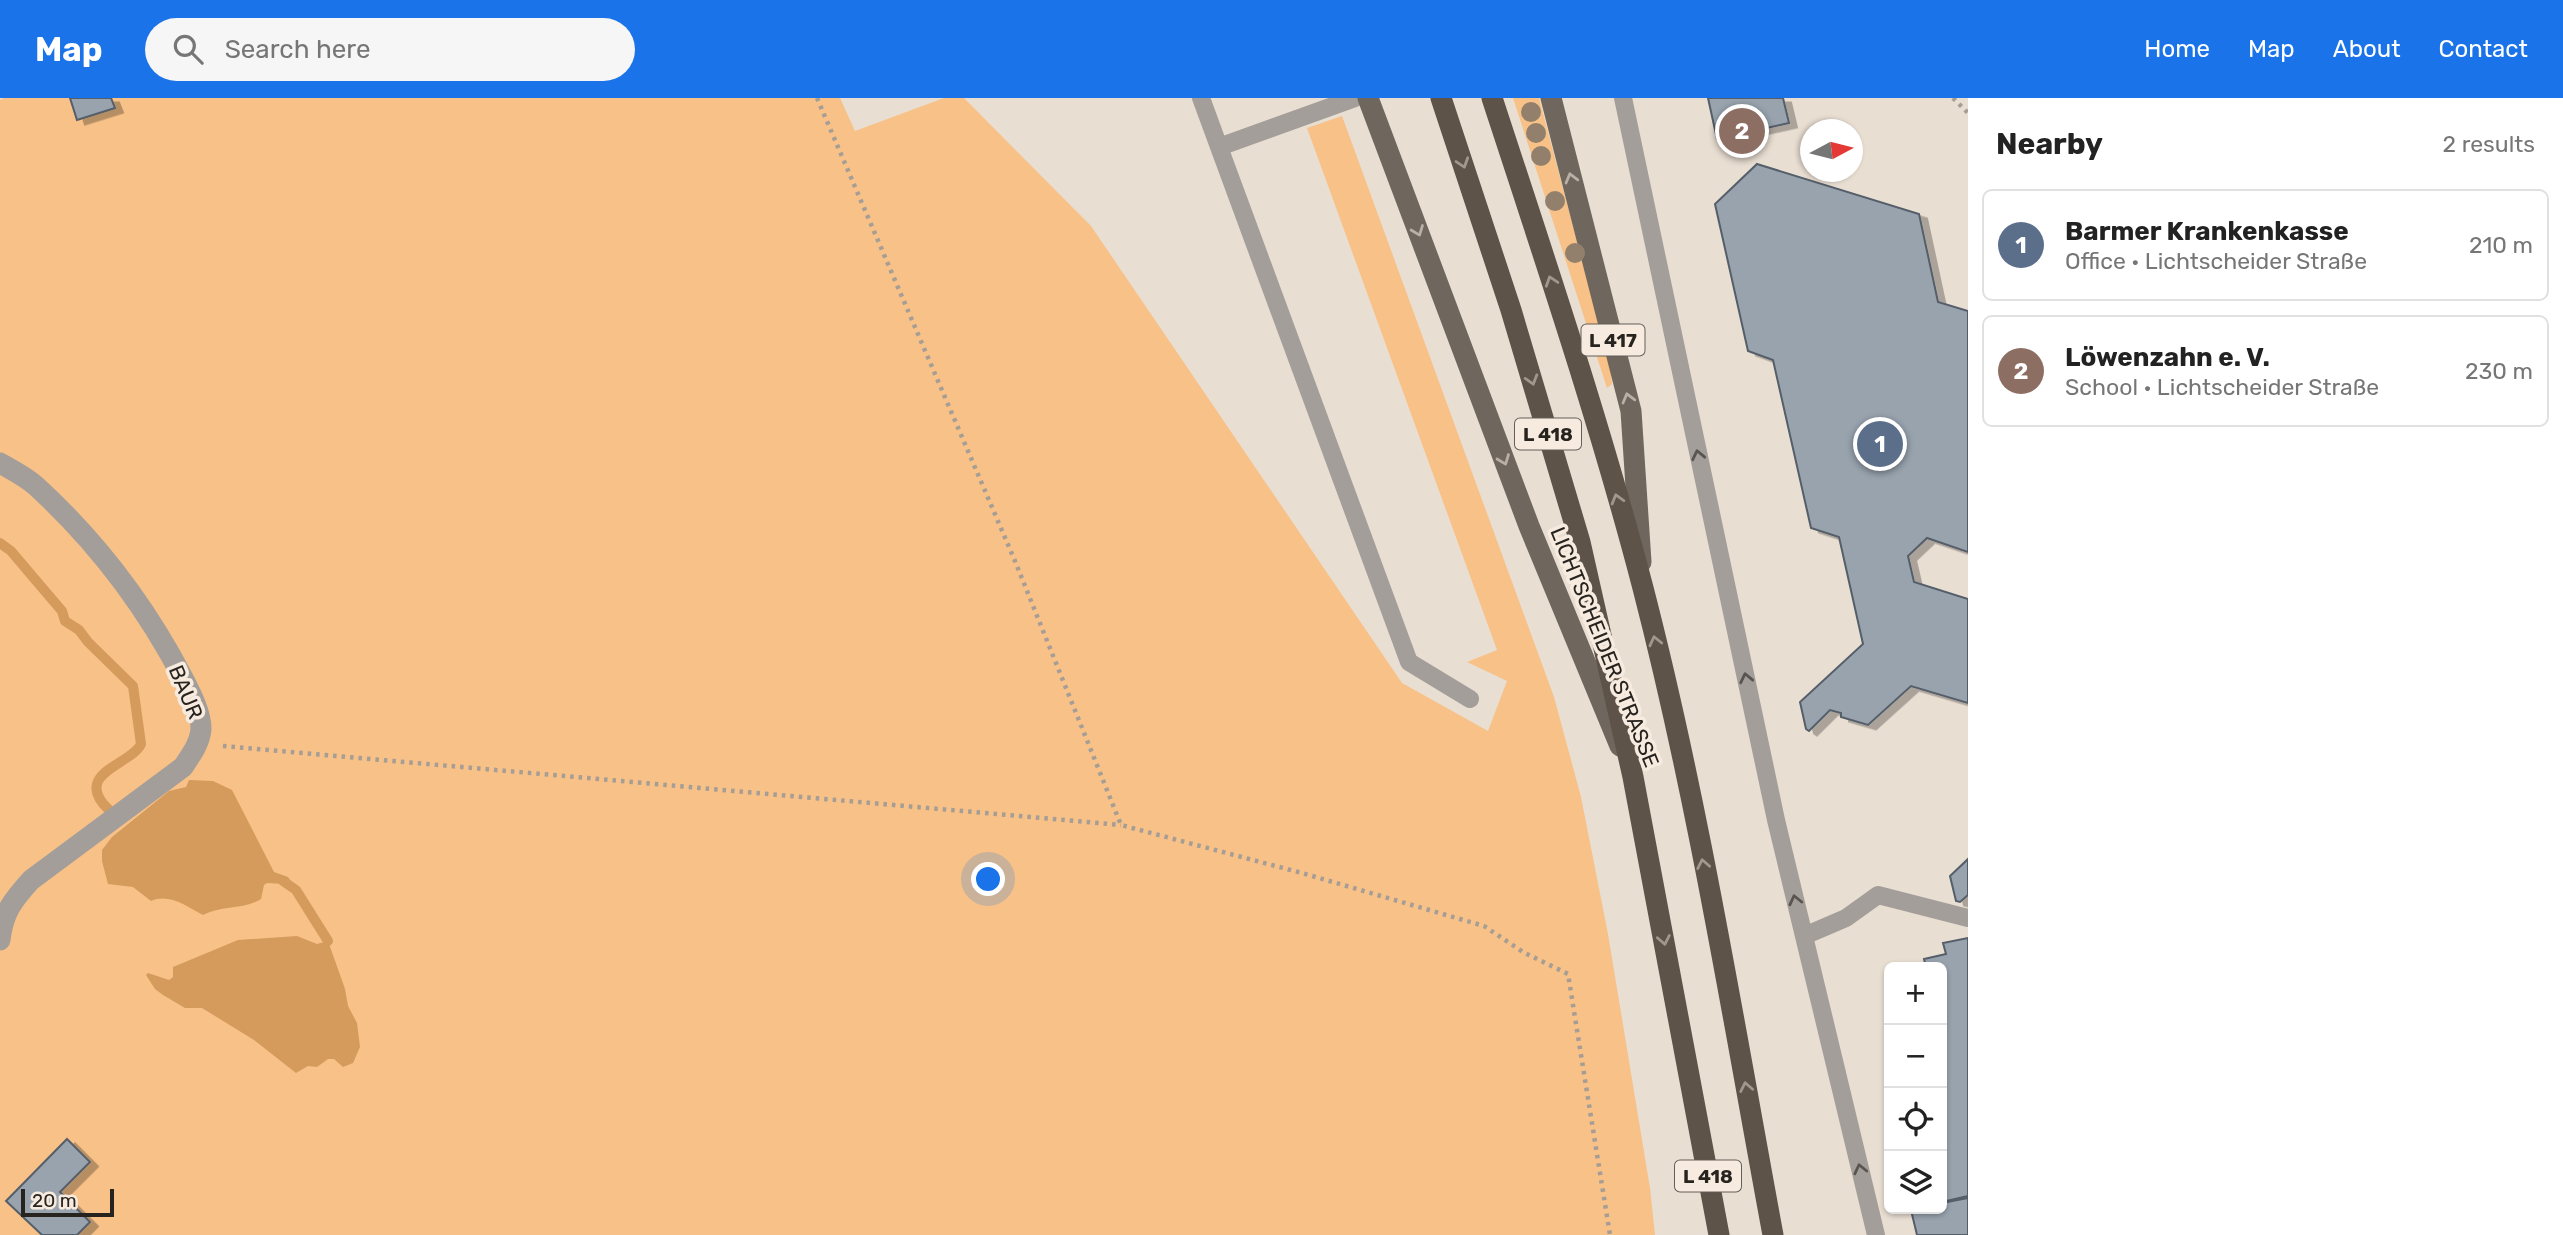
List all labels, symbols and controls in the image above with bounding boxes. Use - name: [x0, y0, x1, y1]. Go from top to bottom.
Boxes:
- search box: [145, 18, 635, 81]
- text: Map: [35, 30, 103, 69]
- icon: search: [169, 30, 207, 68]
- text: Search here: [225, 34, 370, 65]
- text: Home: [2144, 35, 2210, 63]
- text: Map: [2248, 35, 2295, 63]
- text: About: [2333, 35, 2401, 63]
- text: Contact: [2439, 35, 2528, 63]
- pin: 2: [1719, 105, 1765, 157]
- north arrow: [1800, 119, 1863, 182]
- text: Nearby: [1996, 126, 2103, 162]
- text: 2 results: [2443, 130, 2535, 158]
- one-way arrow: [1454, 156, 1469, 168]
- one-way arrow: [1565, 172, 1579, 184]
- text: Barmer Krankenkasse: [2065, 216, 2349, 247]
- one-way arrow: [1410, 224, 1424, 236]
- text: 1: [2015, 231, 2027, 259]
- text: 210 m: [2469, 231, 2533, 259]
- text: Office · Lichtscheider Straße: [2065, 247, 2367, 275]
- one-way arrow: [1545, 276, 1560, 288]
- road number: L 417: [1582, 324, 1644, 356]
- text: Löwenzahn e. V.: [2065, 342, 2270, 373]
- text: 2: [2014, 357, 2028, 385]
- text: 230 m: [2465, 357, 2533, 385]
- one-way arrow: [1523, 373, 1538, 385]
- text: School · Lichtscheider Straße: [2065, 373, 2379, 401]
- one-way arrow: [1622, 392, 1636, 404]
- road number: L 418: [1515, 418, 1581, 450]
- pin: 1: [1857, 418, 1903, 470]
- one-way arrow: [1692, 449, 1707, 461]
- one-way arrow: [1496, 453, 1510, 465]
- one-way arrow: [1611, 493, 1625, 505]
- street label: LICHTSCHEIDER STRASSE: [1545, 523, 1665, 771]
- one-way arrow: [1649, 636, 1663, 648]
- street label: BAUR: [164, 661, 208, 723]
- one-way arrow: [1739, 672, 1754, 684]
- one-way arrow: [1697, 858, 1712, 870]
- your location: [971, 862, 1005, 896]
- one-way arrow: [1789, 894, 1804, 906]
- one-way arrow: [1656, 934, 1671, 946]
- map controls: [1884, 962, 1947, 1214]
- button: +: [1884, 962, 1947, 1025]
- button: −: [1884, 1025, 1947, 1088]
- one-way arrow: [1739, 1081, 1754, 1093]
- button: locate: [1884, 1088, 1947, 1151]
- button: layers: [1884, 1151, 1947, 1214]
- road number: L 418: [1675, 1160, 1741, 1192]
- one-way arrow: [1854, 1163, 1868, 1175]
- scale bar: [21, 1186, 114, 1218]
- text: 20 m: [32, 1189, 77, 1212]

